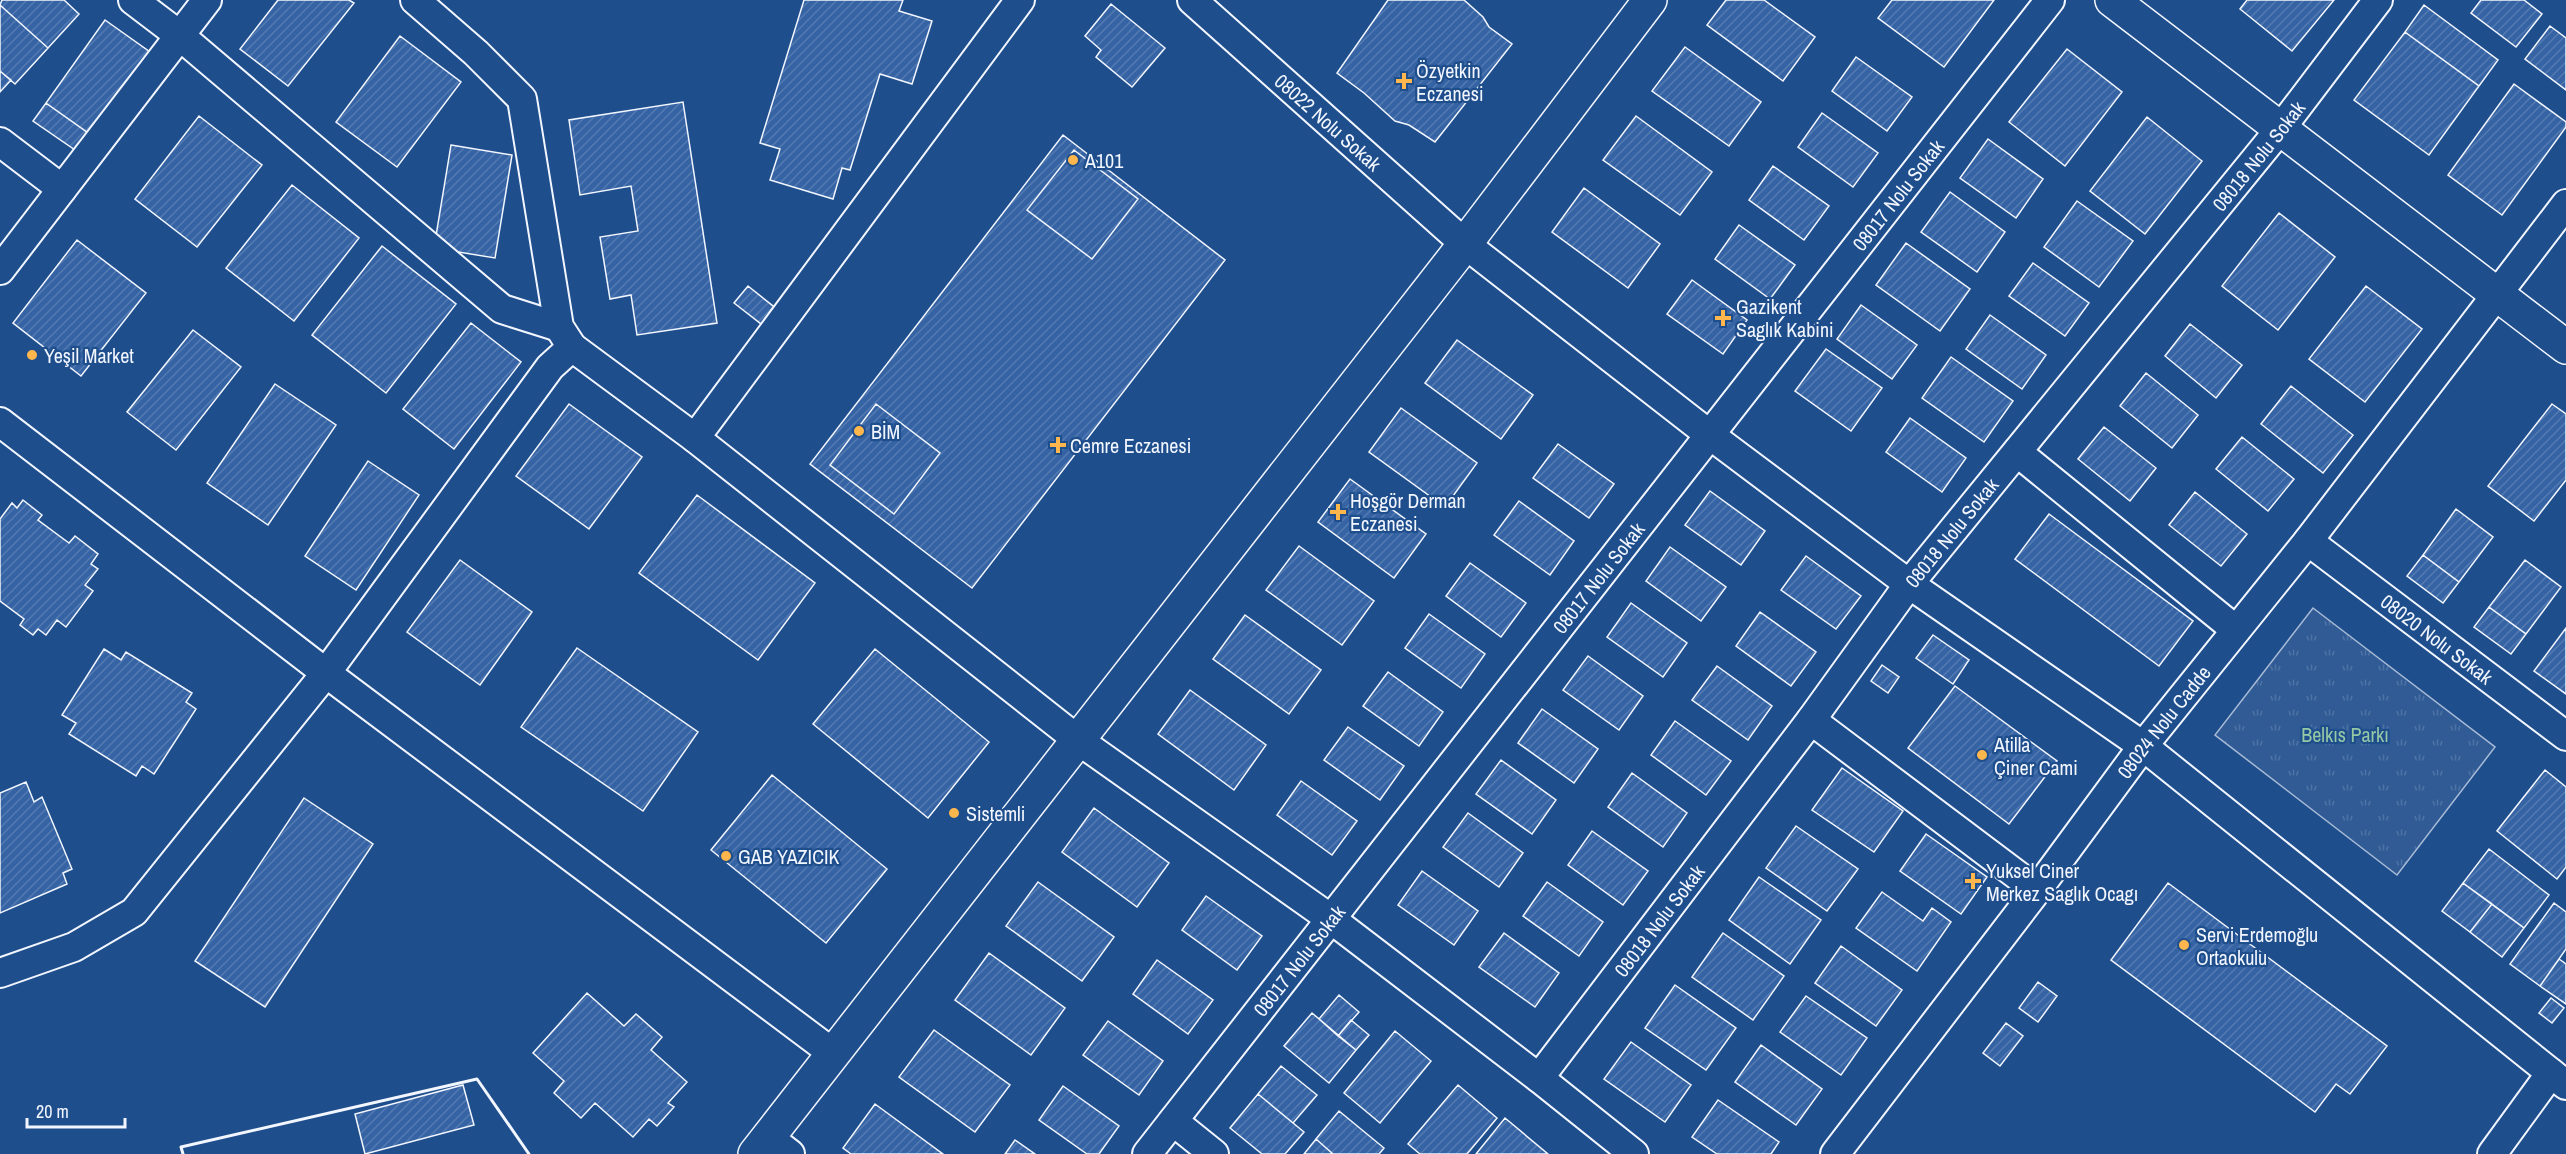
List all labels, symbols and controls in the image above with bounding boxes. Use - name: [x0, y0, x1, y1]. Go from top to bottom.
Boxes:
- place label: Özyetkin Eczanesi: [1416, 57, 1483, 107]
- street label: 08022 Nolu Sokak: [1269, 67, 1388, 177]
- marker: Özyetkin Eczanesi: [1397, 74, 1411, 88]
- street label: 08018 Nolu Sokak: [2206, 94, 2311, 216]
- street label: 08017 Nolu Sokak: [1846, 133, 1950, 256]
- place label: A101: [1084, 147, 1123, 174]
- marker: A101: [1066, 153, 1080, 167]
- place label: Gazikent Saglık Kabini: [1736, 293, 1834, 343]
- marker: Gazikent Saglık Kabini: [1714, 309, 1732, 327]
- place label: Yeşil Market: [44, 342, 134, 369]
- marker: Yeşil Market: [25, 348, 39, 362]
- place label: BİM: [871, 418, 900, 445]
- marker: BİM: [852, 424, 866, 438]
- place label: Cemre Eczanesi: [1070, 432, 1191, 459]
- marker: Cemre Eczanesi: [1051, 438, 1065, 452]
- street label: 08018 Nolu Sokak: [1898, 471, 2005, 593]
- place label: Hoşgör Derman Eczanesi: [1350, 487, 1466, 537]
- marker: Hoşgör Derman Eczanesi: [1331, 505, 1345, 519]
- street label: 08017 Nolu Sokak: [1546, 516, 1651, 639]
- street label: 08020 Nolu Sokak: [2376, 587, 2500, 690]
- street label: 08024 Nolu Cadde: [2110, 659, 2216, 784]
- park label: Belkıs Parkı: [2301, 721, 2389, 748]
- place label: Atilla Çiner Cami: [1993, 731, 2078, 781]
- marker: Atilla Çiner Cami: [1975, 748, 1989, 762]
- place label: Sistemli: [966, 800, 1025, 827]
- marker: Sistemli: [947, 806, 961, 820]
- place label: GAB YAZICIK: [738, 843, 840, 870]
- marker: GAB YAZICIK: [719, 849, 733, 863]
- place label: Yuksel Ciner Merkez Saglık Ocagı: [1986, 857, 2138, 907]
- street label: 08018 Nolu Sokak: [1607, 858, 1711, 982]
- marker: Yuksel Ciner Merkez Saglık Ocagı: [1964, 872, 1982, 890]
- street label: 08017 Nolu Sokak: [1247, 899, 1351, 1021]
- place label: Servi Erdemoğlu Ortaokulu: [2196, 921, 2318, 971]
- marker: Servi Erdemoğlu Ortaokulu: [2177, 938, 2191, 952]
- scale bar: [27, 1091, 124, 1129]
- text: 20 m: [36, 1099, 69, 1124]

